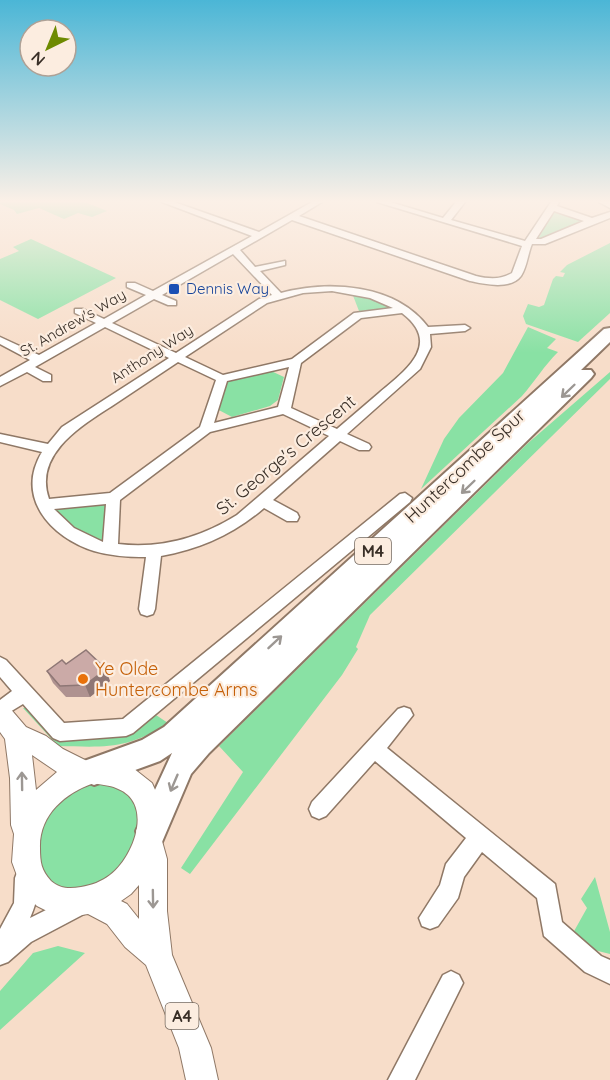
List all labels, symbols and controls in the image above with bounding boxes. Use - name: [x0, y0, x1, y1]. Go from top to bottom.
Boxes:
- north arrow: [18, 18, 78, 78]
- text: N: [27, 48, 49, 70]
- place label: Dennis Way: [186, 279, 269, 298]
- marker: Dennis Way: [167, 282, 181, 296]
- street label: St. Andrew's Way: [16, 285, 129, 361]
- street label: Anthony Way: [107, 320, 196, 387]
- one-way arrow: [560, 384, 575, 399]
- street label: St. George's Crescent: [211, 389, 360, 520]
- street label: Huntercombe Spur: [399, 404, 530, 528]
- one-way arrow: [461, 479, 476, 494]
- road number: M4: [355, 538, 391, 564]
- one-way arrow: [267, 636, 282, 650]
- place label: Ye Olde Huntercombe Arms: [95, 657, 257, 701]
- marker: Ye Olde Huntercombe Arms: [76, 672, 90, 686]
- one-way arrow: [17, 771, 28, 791]
- one-way arrow: [167, 773, 179, 791]
- one-way arrow: [147, 888, 159, 908]
- road number: A4: [166, 1003, 198, 1029]

